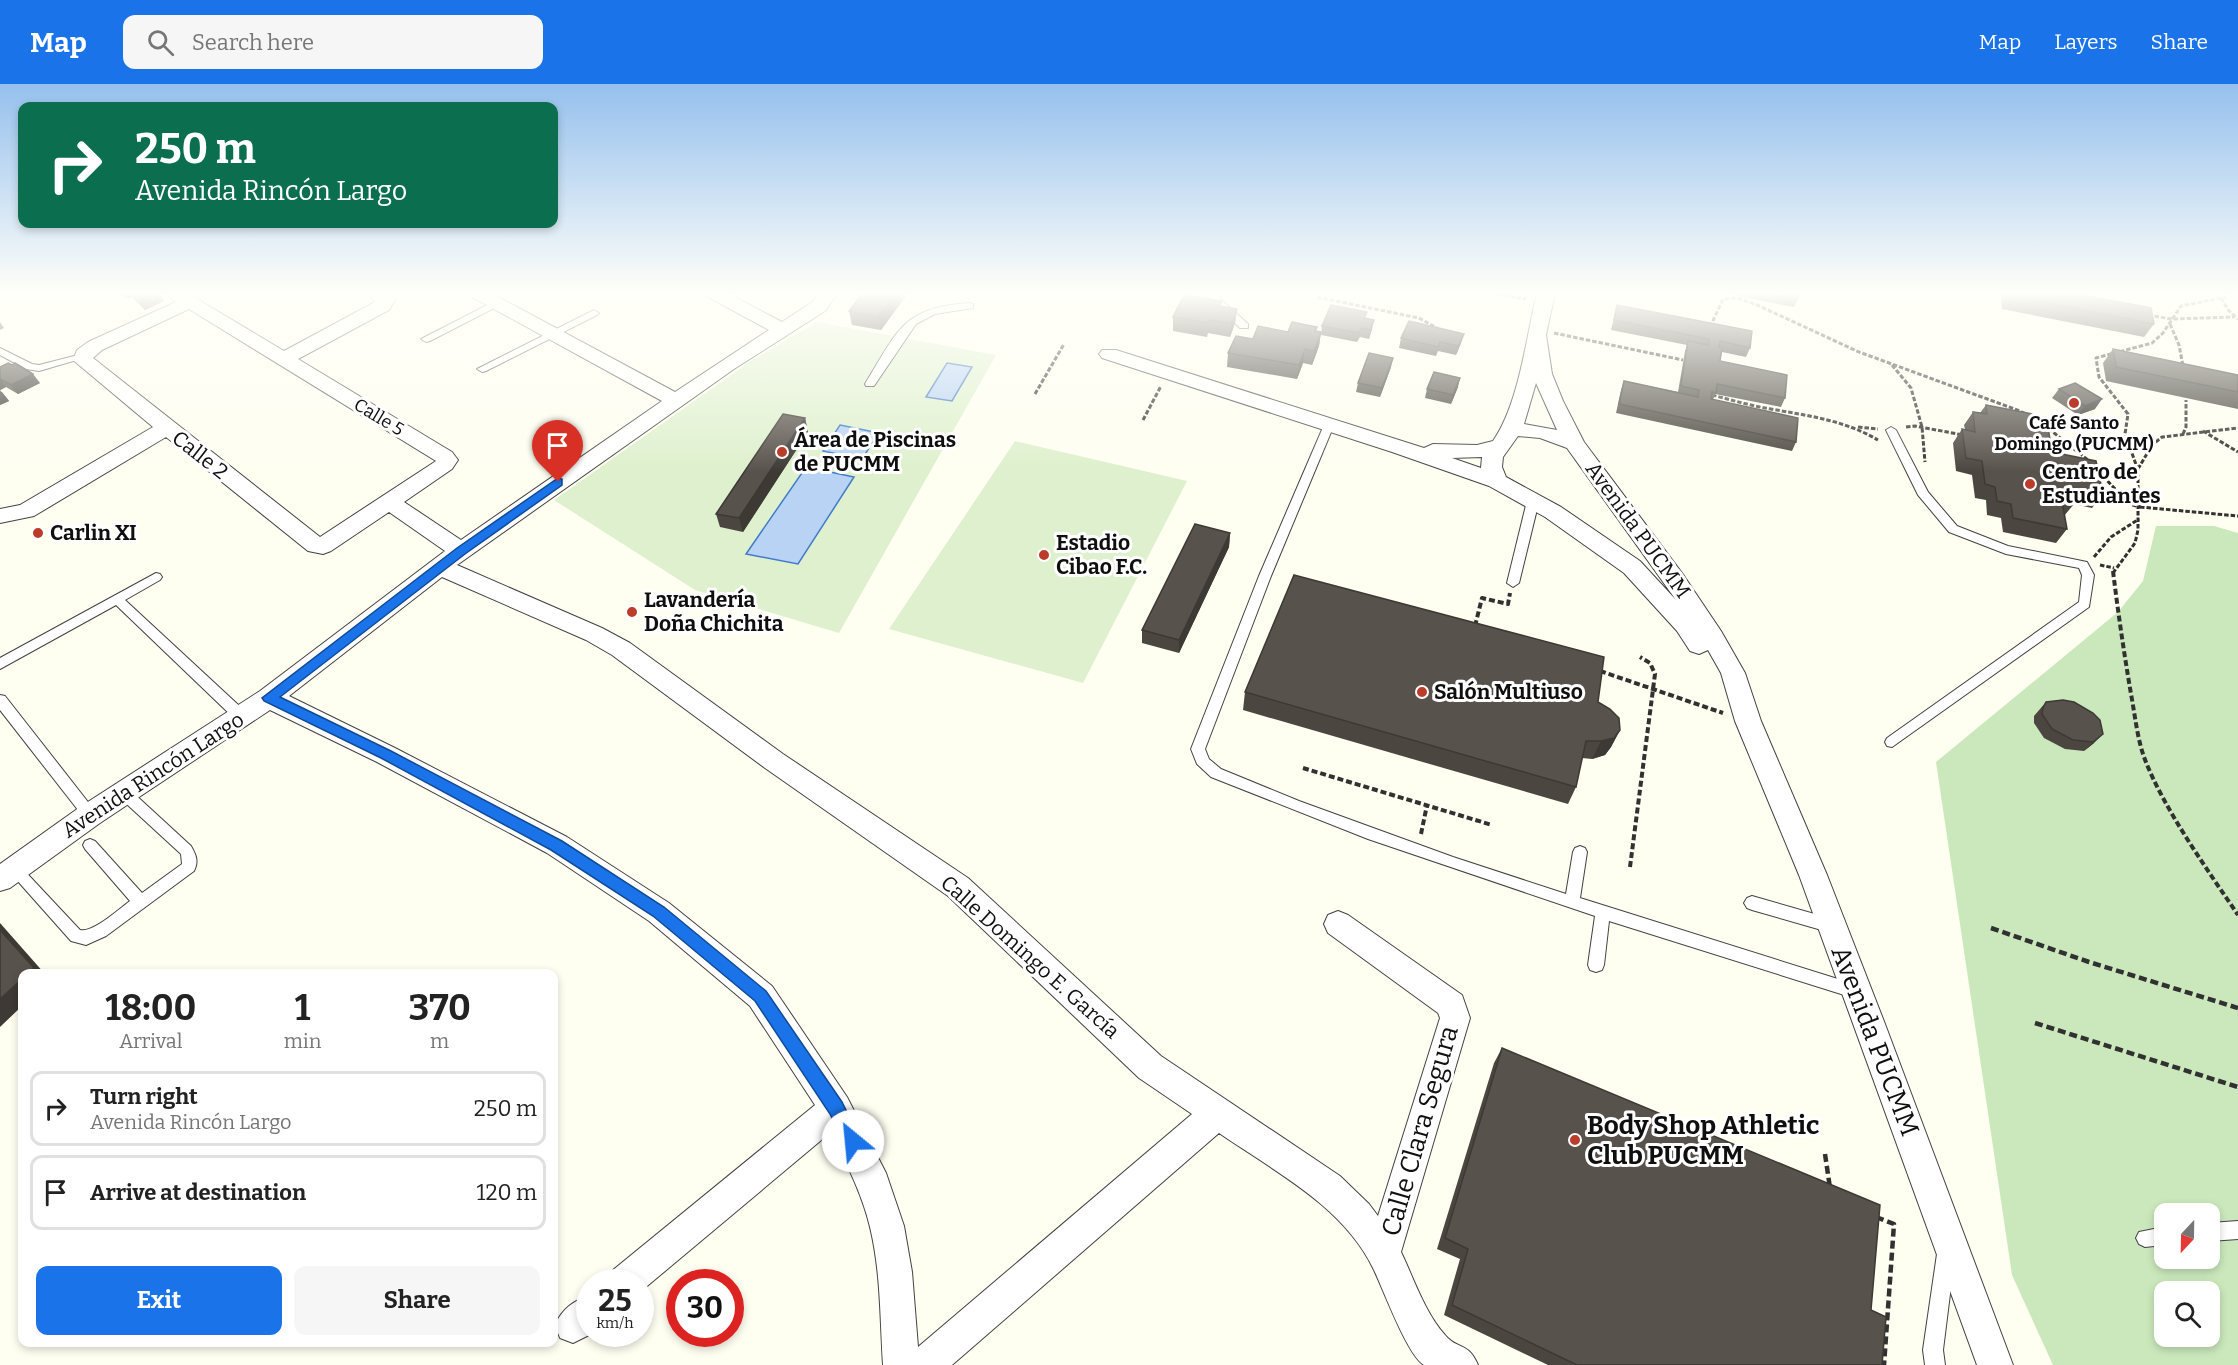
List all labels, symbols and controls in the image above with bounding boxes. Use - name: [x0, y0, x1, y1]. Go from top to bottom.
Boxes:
- search box: [123, 15, 543, 69]
- text: Map: [30, 26, 87, 59]
- icon: search: [144, 26, 177, 59]
- text: Search here: [192, 29, 314, 56]
- text: Map: [1979, 29, 2021, 55]
- text: Layers: [2054, 29, 2118, 55]
- text: Share: [2151, 29, 2208, 55]
- text: 250 m: [135, 124, 256, 174]
- icon: right: [36, 126, 114, 204]
- text: Avenida Rincón Largo: [135, 175, 407, 207]
- street label: Calle 5: [350, 394, 408, 440]
- marker: Café Santo Domingo (PUCMM): [2067, 396, 2081, 410]
- place label: Café Santo Domingo (PUCMM): [1994, 412, 2154, 455]
- pin: [532, 420, 583, 482]
- street label: Calle 2: [167, 425, 233, 485]
- place label: Área de Piscinas de PUCMM: [794, 426, 956, 477]
- icon: arrive: [541, 429, 574, 462]
- marker: Área de Piscinas de PUCMM: [775, 445, 789, 459]
- street label: Avenida PUCMM: [1580, 457, 1696, 603]
- place label: Centro de Estudiantes: [2042, 459, 2161, 509]
- marker: Centro de Estudiantes: [2023, 477, 2037, 491]
- place label: Carlin XI: [50, 520, 137, 546]
- marker: Carlin XI: [31, 526, 45, 540]
- place label: Estadio Cibao F.C.: [1056, 530, 1147, 580]
- marker: Estadio Cibao F.C.: [1037, 548, 1051, 562]
- place label: Lavandería Doña Chichita: [644, 587, 784, 637]
- marker: Lavandería Doña Chichita: [625, 605, 639, 619]
- place label: Salón Multiuso: [1434, 679, 1583, 705]
- marker: Salón Multiuso: [1415, 685, 1429, 699]
- street label: Avenida Rincón Largo: [57, 706, 249, 844]
- street label: Calle Domingo E. García: [935, 870, 1125, 1045]
- street label: Avenida PUCMM: [1825, 942, 1925, 1140]
- text: 18:00: [105, 986, 196, 1030]
- text: 1: [295, 986, 310, 1030]
- text: 370: [408, 986, 471, 1030]
- street label: Calle Clara Segura: [1375, 1022, 1465, 1240]
- text: Arrival: [119, 1029, 183, 1053]
- text: min: [284, 1029, 321, 1053]
- text: m: [430, 1029, 449, 1053]
- text: Turn right: [90, 1083, 198, 1110]
- icon: right: [39, 1092, 72, 1125]
- text: 250 m: [474, 1095, 537, 1122]
- position arrow: [821, 1109, 885, 1173]
- text: Avenida Rincón Largo: [90, 1110, 292, 1134]
- place label: Body Shop Athletic Club PUCMM: [1587, 1110, 1820, 1171]
- marker: Body Shop Athletic Club PUCMM: [1568, 1133, 1582, 1147]
- icon: arrive: [39, 1176, 72, 1209]
- text: Arrive at destination: [90, 1179, 306, 1206]
- text: 120 m: [477, 1179, 537, 1206]
- north arrow: [2154, 1203, 2220, 1269]
- map controls: [2154, 1203, 2220, 1347]
- button: Exit: [36, 1266, 282, 1335]
- button: Share: [294, 1266, 540, 1335]
- speed limit sign: 30: [666, 1269, 744, 1347]
- button: search: [2154, 1281, 2220, 1347]
- text: 25: [598, 1283, 632, 1319]
- text: km/h: [596, 1314, 634, 1332]

